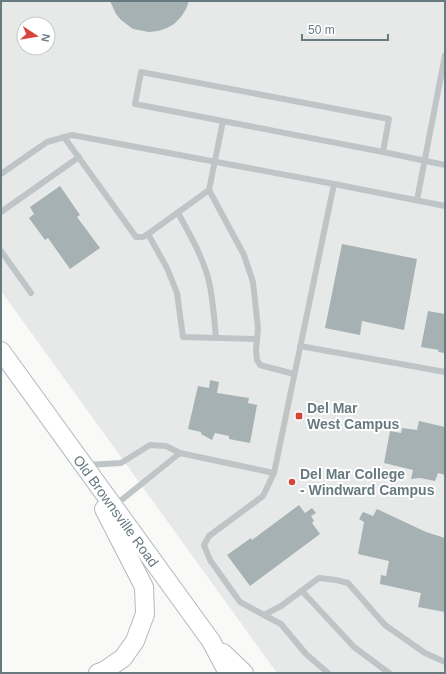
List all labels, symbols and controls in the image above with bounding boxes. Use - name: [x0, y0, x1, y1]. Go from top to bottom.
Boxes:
- north arrow: [16, 16, 56, 56]
- scale bar: [302, 16, 388, 42]
- text: 50 m: [308, 23, 335, 37]
- text: N: [39, 33, 52, 43]
- place label: Del Mar West Campus: [307, 400, 400, 432]
- marker: Del Mar West Campus: [294, 411, 304, 421]
- street label: Old Brownsville Road: [70, 452, 162, 570]
- place label: Del Mar College - Windward Campus: [300, 466, 435, 498]
- marker: Del Mar College - Windward Campus: [287, 477, 297, 487]

